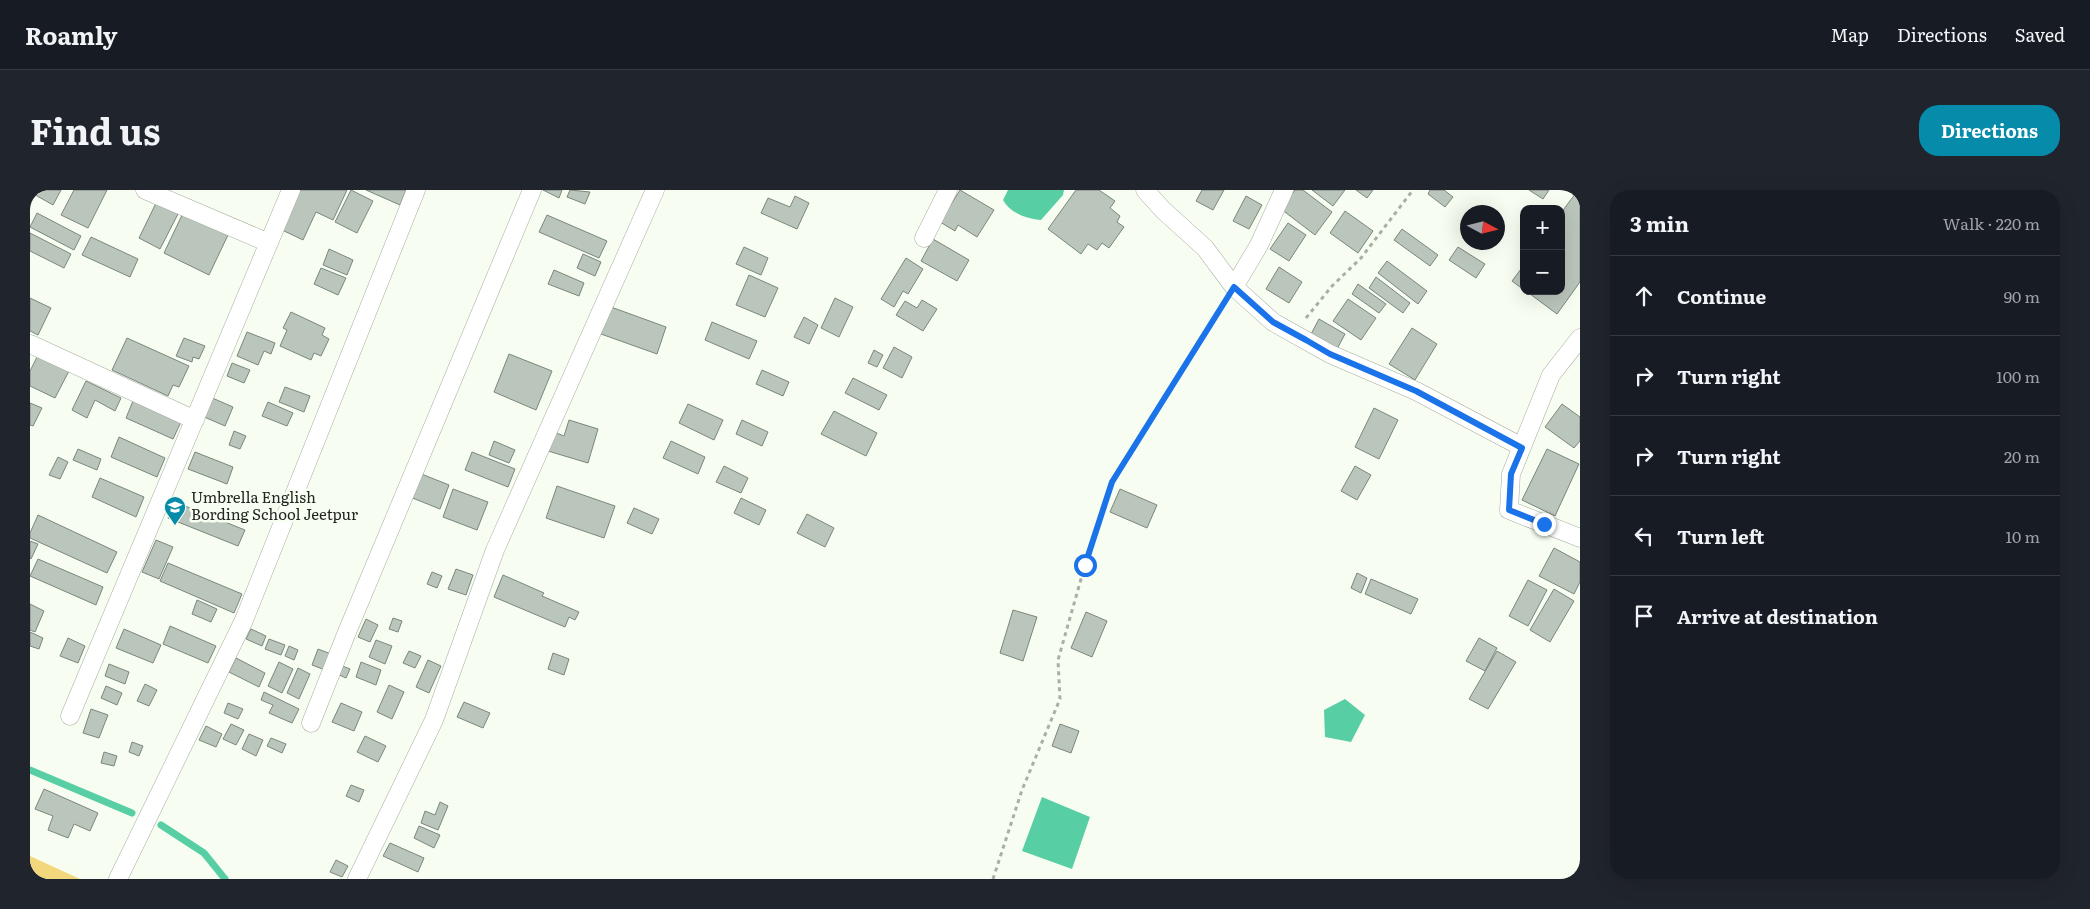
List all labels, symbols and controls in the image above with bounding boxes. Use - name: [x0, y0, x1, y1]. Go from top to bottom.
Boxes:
- text: Roamly: [25, 17, 118, 52]
- text: Map: [1831, 21, 1869, 48]
- text: Directions: [1897, 21, 1987, 48]
- text: Saved: [2015, 21, 2065, 48]
- text: Find us: [30, 104, 160, 156]
- button: Directions: [1919, 105, 2060, 156]
- north arrow: [1460, 205, 1505, 250]
- map controls: [1520, 205, 1565, 295]
- button: +: [1520, 205, 1565, 250]
- text: 3 min: [1630, 207, 1689, 238]
- text: Walk · 220 m: [1943, 211, 2040, 235]
- button: −: [1520, 250, 1565, 295]
- icon: ahead: [1630, 282, 1658, 310]
- text: Continue: [1677, 282, 1766, 310]
- text: 90 m: [2004, 284, 2040, 308]
- icon: right: [1630, 362, 1658, 390]
- text: Turn right: [1677, 362, 1781, 390]
- text: 100 m: [1996, 364, 2040, 388]
- icon: right: [1630, 442, 1658, 470]
- text: Turn right: [1677, 442, 1781, 470]
- text: 20 m: [2004, 444, 2040, 468]
- place label: Umbrella English Bording School Jeetpur: [191, 485, 358, 525]
- school or university icon: Umbrella English Bording School Jeetpur: [163, 495, 187, 526]
- route end: [1533, 513, 1556, 536]
- icon: left: [1630, 522, 1658, 550]
- text: Turn left: [1677, 522, 1764, 550]
- text: 10 m: [2006, 524, 2040, 548]
- route start: [1074, 554, 1097, 577]
- icon: arrive: [1630, 602, 1658, 630]
- text: Arrive at destination: [1677, 602, 1878, 630]

